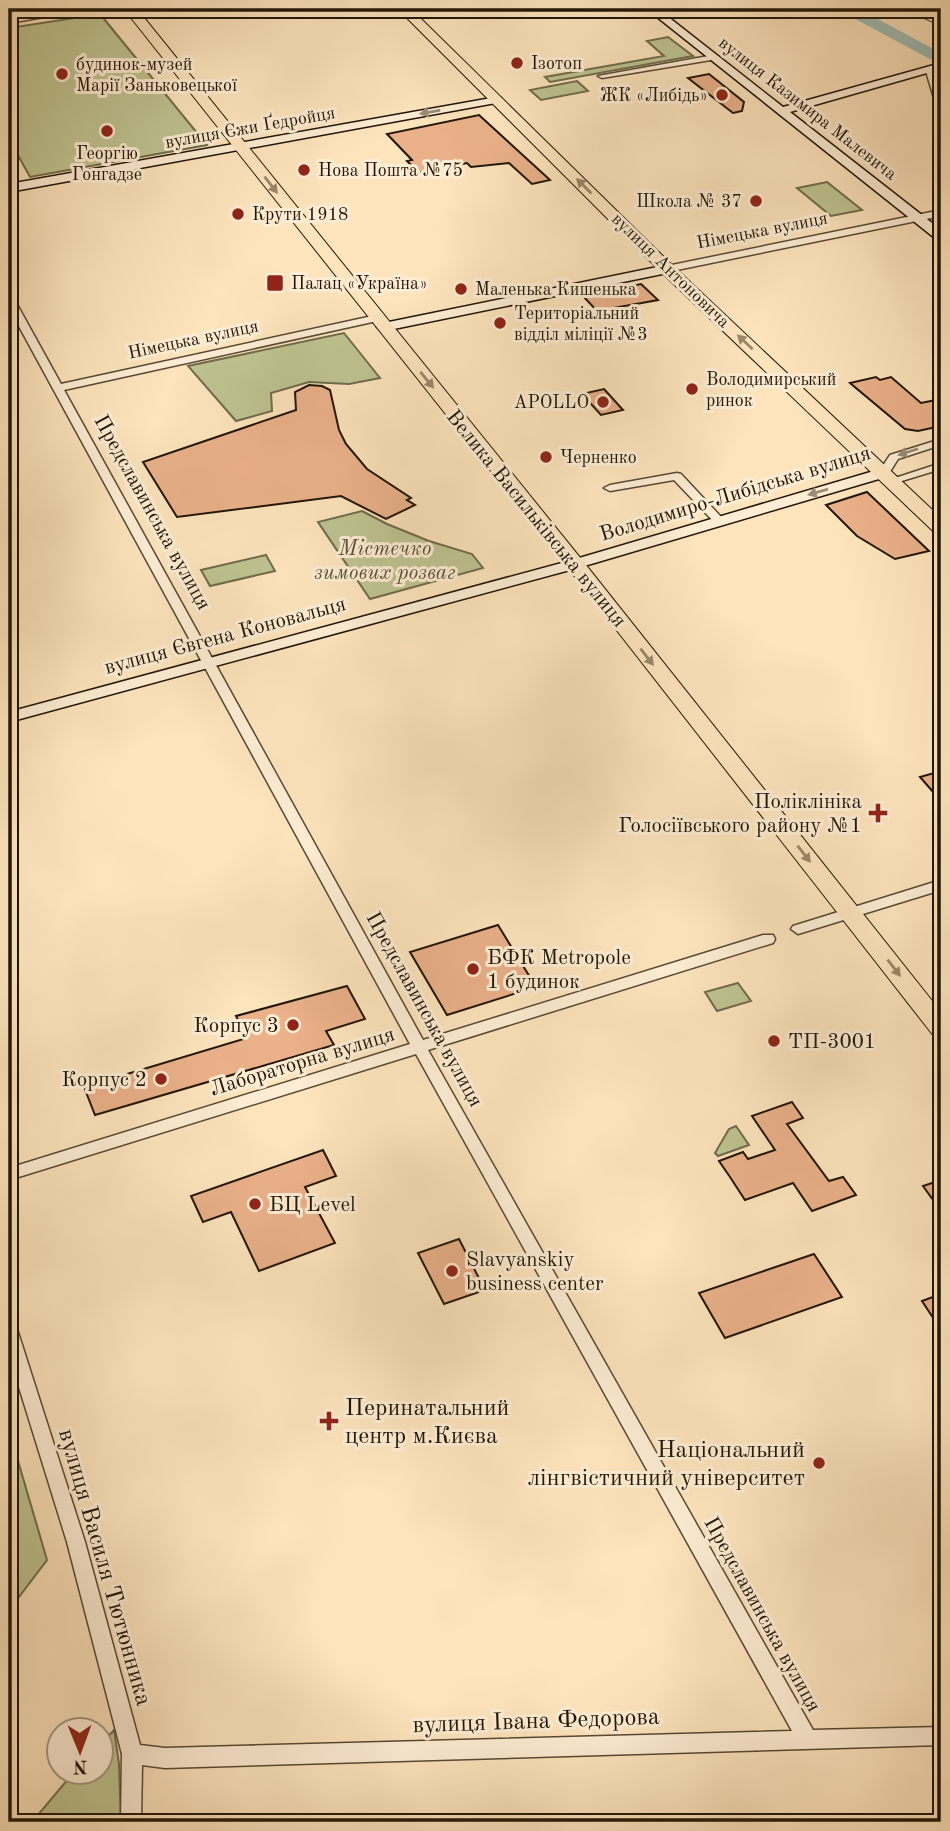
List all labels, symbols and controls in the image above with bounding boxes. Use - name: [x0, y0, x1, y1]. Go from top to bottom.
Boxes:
- street label: вулиця Казимира Малевича: [715, 34, 900, 184]
- marker: Ізотоп: [509, 55, 525, 71]
- place label: Ізотоп: [531, 55, 582, 73]
- place label: будинок-музей Марії Заньковецької: [76, 56, 237, 95]
- marker: будинок-музей Марії Заньковецької: [54, 66, 70, 82]
- place label: ЖК «Либідь»: [600, 87, 708, 105]
- marker: ЖК «Либідь»: [714, 87, 730, 103]
- street label: вулиця Єжи Ґедройця: [163, 99, 337, 152]
- one-way arrow: [419, 107, 441, 118]
- marker: Георгію Гонгадзе: [99, 123, 115, 139]
- place label: Георгію Гонгадзе: [72, 145, 142, 184]
- marker: Нова Пошта №75: [296, 162, 312, 178]
- place label: Нова Пошта №75: [318, 162, 463, 180]
- one-way arrow: [264, 175, 279, 193]
- one-way arrow: [576, 179, 593, 195]
- place label: Школа № 37: [636, 193, 742, 211]
- marker: Школа № 37: [748, 193, 764, 209]
- marker: Крути 1918: [230, 206, 246, 222]
- place label: Крути 1918: [252, 206, 349, 224]
- street label: Німецька вулиця: [695, 209, 829, 253]
- street label: вулиця Антоновича: [608, 210, 733, 332]
- marker: Палац «Україна»: [265, 273, 285, 293]
- place label: Палац «Україна»: [291, 275, 428, 293]
- marker: Маленька Кишенька: [453, 281, 469, 297]
- place label: Маленька Кишенька: [475, 281, 637, 299]
- place label: Територіальний відділ міліції №3: [514, 305, 648, 344]
- marker: Територіальний відділ міліції №3: [492, 315, 508, 331]
- street label: Німецька вулиця: [126, 317, 260, 363]
- one-way arrow: [737, 334, 754, 350]
- place label: Володимирський ринок: [706, 371, 836, 410]
- one-way arrow: [419, 372, 434, 389]
- marker: Володимирський ринок: [684, 381, 700, 397]
- place label: APOLLO: [514, 394, 589, 412]
- marker: APOLLO: [595, 394, 611, 410]
- street label: Велика Васильківська вулиця: [442, 406, 630, 632]
- street label: Предславинська вулиця: [89, 412, 214, 614]
- street label: Володимиро-Либідська вулиця: [597, 443, 874, 546]
- one-way arrow: [898, 448, 919, 458]
- marker: Черненко: [538, 449, 554, 465]
- place label: Черненко: [560, 449, 637, 467]
- one-way arrow: [807, 488, 828, 498]
- park label: Містечко зимових розваг: [314, 539, 456, 584]
- street label: вулиця Євгена Коновальця: [102, 594, 348, 679]
- one-way arrow: [640, 647, 655, 665]
- place label: Поліклініка Голосіївського району №1: [618, 792, 862, 837]
- marker: Поліклініка Голосіївського району №1: [868, 803, 888, 823]
- one-way arrow: [796, 845, 811, 863]
- street label: Предславинська вулиця: [361, 909, 486, 1111]
- place label: БФК Metropole 1 будинок: [487, 948, 631, 993]
- one-way arrow: [886, 958, 901, 976]
- marker: БФК Metropole 1 будинок: [465, 961, 481, 977]
- place label: Корпус 3: [194, 1016, 279, 1037]
- marker: Корпус 3: [285, 1017, 301, 1033]
- street label: Лабораторна вулиця: [208, 1024, 397, 1101]
- place label: ТП-3001: [788, 1032, 876, 1053]
- marker: ТП-3001: [766, 1033, 782, 1049]
- place label: Корпус 2: [62, 1070, 147, 1091]
- marker: Корпус 2: [153, 1071, 169, 1087]
- place label: БЦ Level: [269, 1195, 356, 1216]
- marker: БЦ Level: [247, 1196, 263, 1212]
- place label: Slavyanskiy business center: [466, 1250, 604, 1295]
- marker: Slavyanskiy business center: [444, 1263, 460, 1279]
- place label: Перинатальний центр м.Києва: [345, 1397, 510, 1449]
- marker: Перинатальний центр м.Києва: [319, 1411, 339, 1431]
- street label: вулиця Василя Тютюнника: [53, 1426, 155, 1709]
- place label: Національний лінгвістичний університет: [528, 1439, 805, 1491]
- marker: Національний лінгвістичний університет: [811, 1455, 827, 1471]
- street label: Предславинська вулиця: [699, 1514, 824, 1716]
- street label: вулиця Івана Федорова: [412, 1706, 660, 1738]
- north arrow: [46, 1716, 116, 1786]
- text: N: [72, 1756, 88, 1775]

